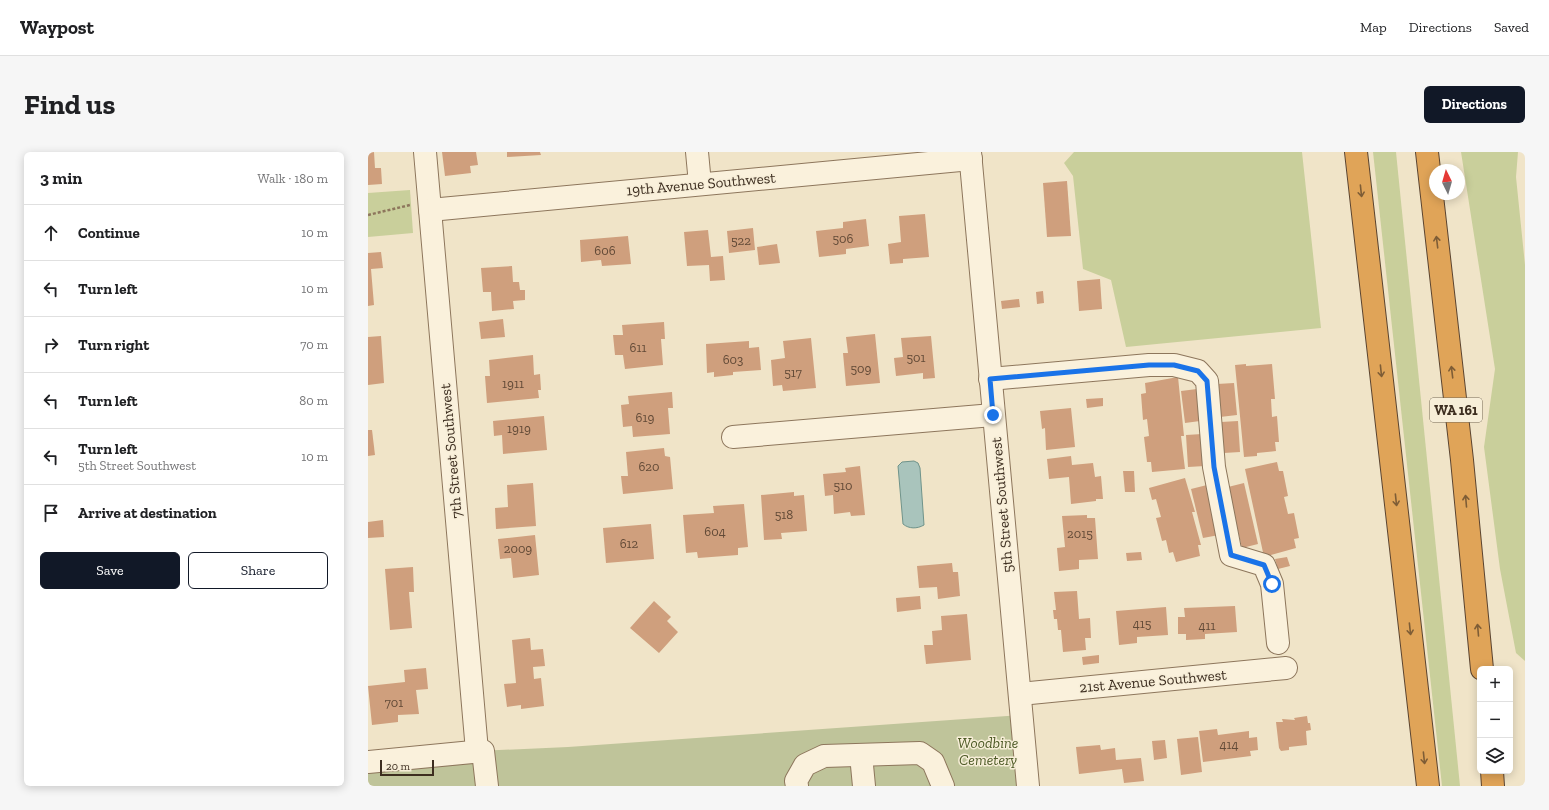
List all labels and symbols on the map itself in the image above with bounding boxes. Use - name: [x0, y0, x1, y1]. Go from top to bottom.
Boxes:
- north arrow: [1429, 164, 1465, 200]
- street label: 19th Avenue Southwest: [626, 168, 777, 199]
- one-way arrow: [1357, 184, 1365, 197]
- house number: 506: [832, 231, 854, 246]
- house number: 522: [731, 233, 751, 248]
- one-way arrow: [1433, 236, 1441, 249]
- house number: 606: [594, 243, 616, 258]
- house number: 611: [630, 340, 646, 355]
- house number: 501: [906, 350, 926, 365]
- house number: 603: [723, 352, 743, 367]
- house number: 509: [850, 361, 872, 376]
- one-way arrow: [1377, 364, 1385, 377]
- house number: 517: [784, 365, 802, 380]
- one-way arrow: [1448, 365, 1456, 378]
- house number: 1911: [502, 376, 524, 391]
- street label: 7th Street Southwest: [436, 382, 466, 519]
- road number: WA 161: [1430, 398, 1482, 422]
- route end: [984, 406, 1002, 424]
- house number: 619: [636, 410, 655, 425]
- house number: 1919: [507, 421, 531, 436]
- street label: 5th Street Southwest: [987, 436, 1017, 574]
- house number: 620: [638, 459, 660, 474]
- house number: 510: [833, 478, 853, 493]
- one-way arrow: [1392, 493, 1399, 506]
- one-way arrow: [1462, 495, 1470, 508]
- house number: 518: [775, 507, 793, 522]
- house number: 604: [704, 524, 726, 539]
- house number: 2015: [1067, 526, 1093, 541]
- house number: 612: [620, 536, 639, 551]
- house number: 2009: [504, 541, 532, 556]
- route start: [1263, 575, 1281, 593]
- house number: 415: [1133, 616, 1152, 631]
- house number: 411: [1198, 618, 1216, 633]
- one-way arrow: [1406, 622, 1414, 635]
- one-way arrow: [1475, 624, 1482, 637]
- street label: 21st Avenue Southwest: [1079, 666, 1228, 696]
- house number: 701: [385, 695, 403, 710]
- park label: Woodbine Cemetery: [958, 734, 1018, 769]
- house number: 414: [1219, 737, 1239, 752]
- one-way arrow: [1421, 751, 1428, 764]
- scale bar: [380, 758, 434, 777]

